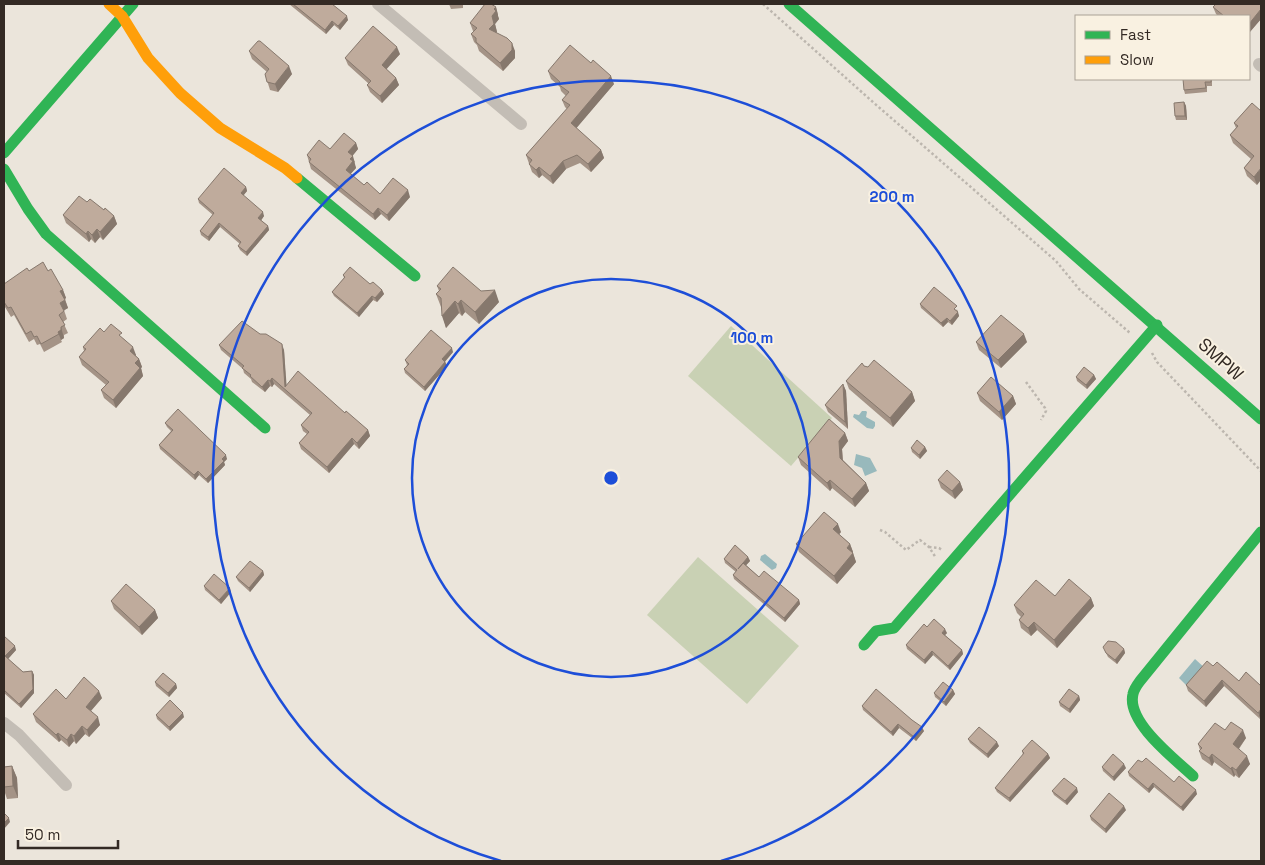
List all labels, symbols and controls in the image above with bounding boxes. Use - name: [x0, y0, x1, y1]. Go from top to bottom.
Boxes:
- legend: [1075, 15, 1250, 80]
- text: Fast: [1120, 25, 1151, 44]
- text: Slow: [1120, 50, 1154, 69]
- text: 200 m: [870, 187, 914, 206]
- text: 100 m: [731, 328, 773, 347]
- street label: SMPW: [1194, 333, 1249, 386]
- centre of rings: [602, 469, 620, 487]
- scale bar: [18, 818, 118, 850]
- text: 50 m: [25, 825, 60, 844]

